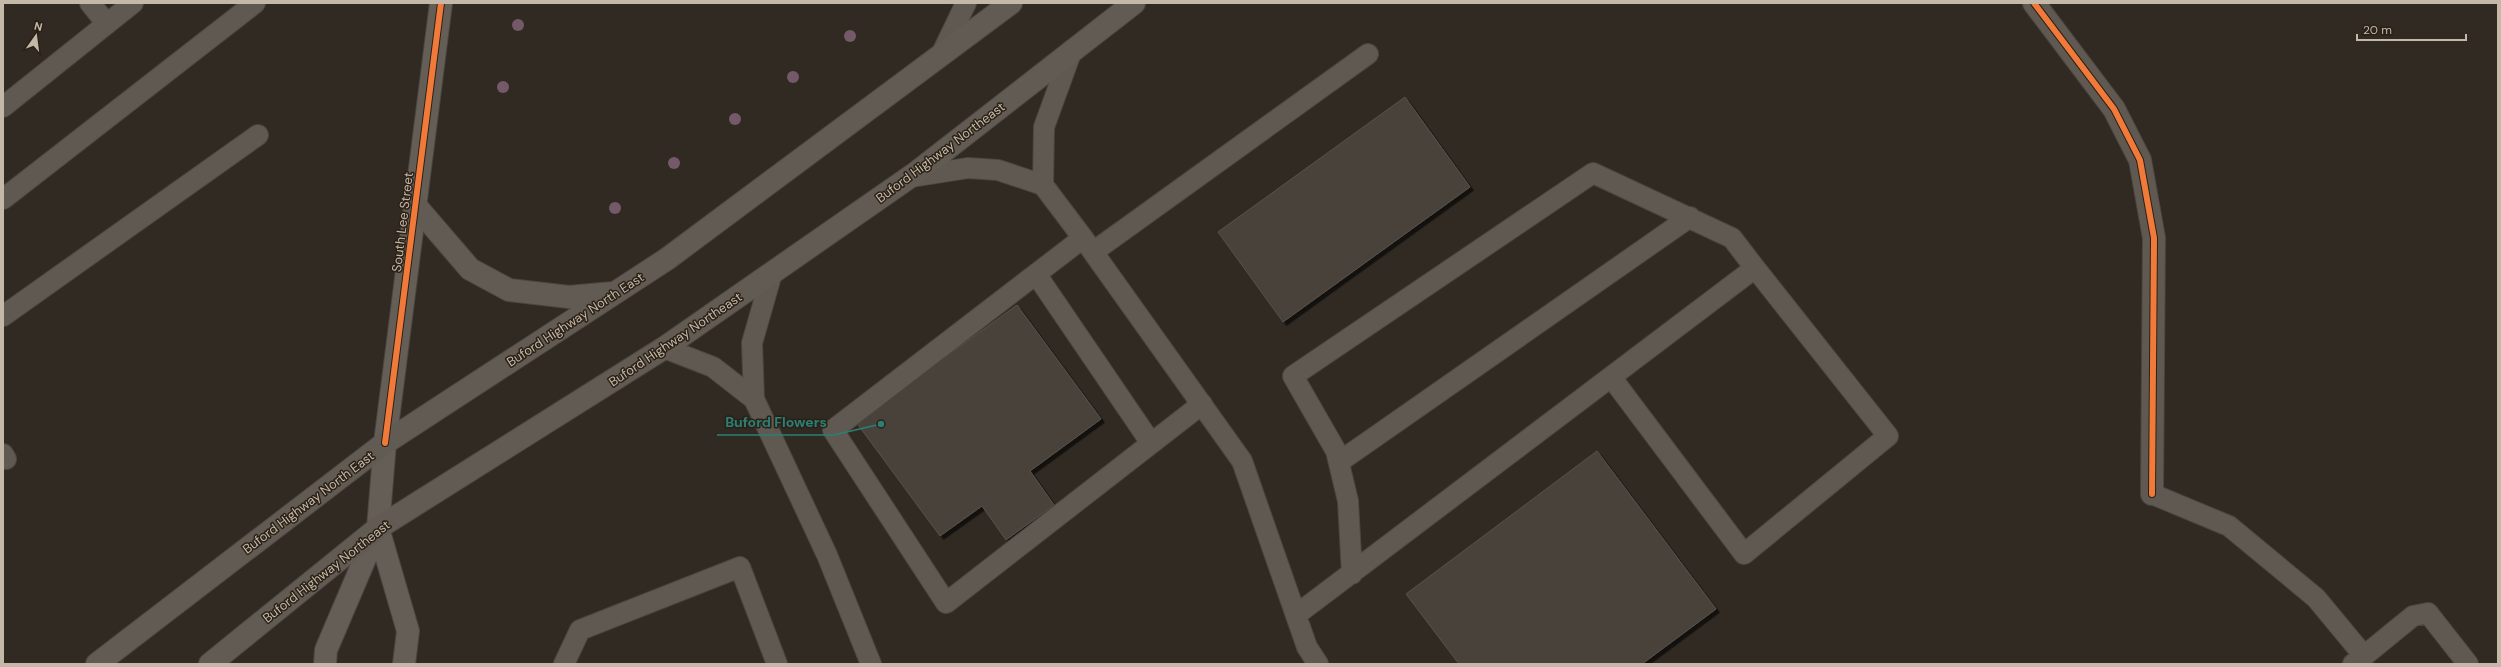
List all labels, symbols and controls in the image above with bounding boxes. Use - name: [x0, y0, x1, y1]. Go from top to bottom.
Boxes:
- north arrow: [16, 16, 56, 56]
- scale bar: [2357, 16, 2466, 42]
- text: N: [33, 19, 44, 34]
- text: 20 m: [2363, 22, 2392, 38]
- street label: Buford Highway Northeast: [872, 98, 1008, 206]
- street label: South Lee Street: [388, 171, 417, 273]
- street label: Buford Highway North East: [503, 269, 647, 370]
- street label: Buford Highway Northeast: [605, 288, 745, 390]
- callout: Buford Flowers: [717, 409, 834, 435]
- text: Buford Flowers: [725, 413, 827, 431]
- street label: Buford Highway North East: [239, 447, 378, 558]
- street label: Buford Highway Northeast: [259, 516, 393, 626]

